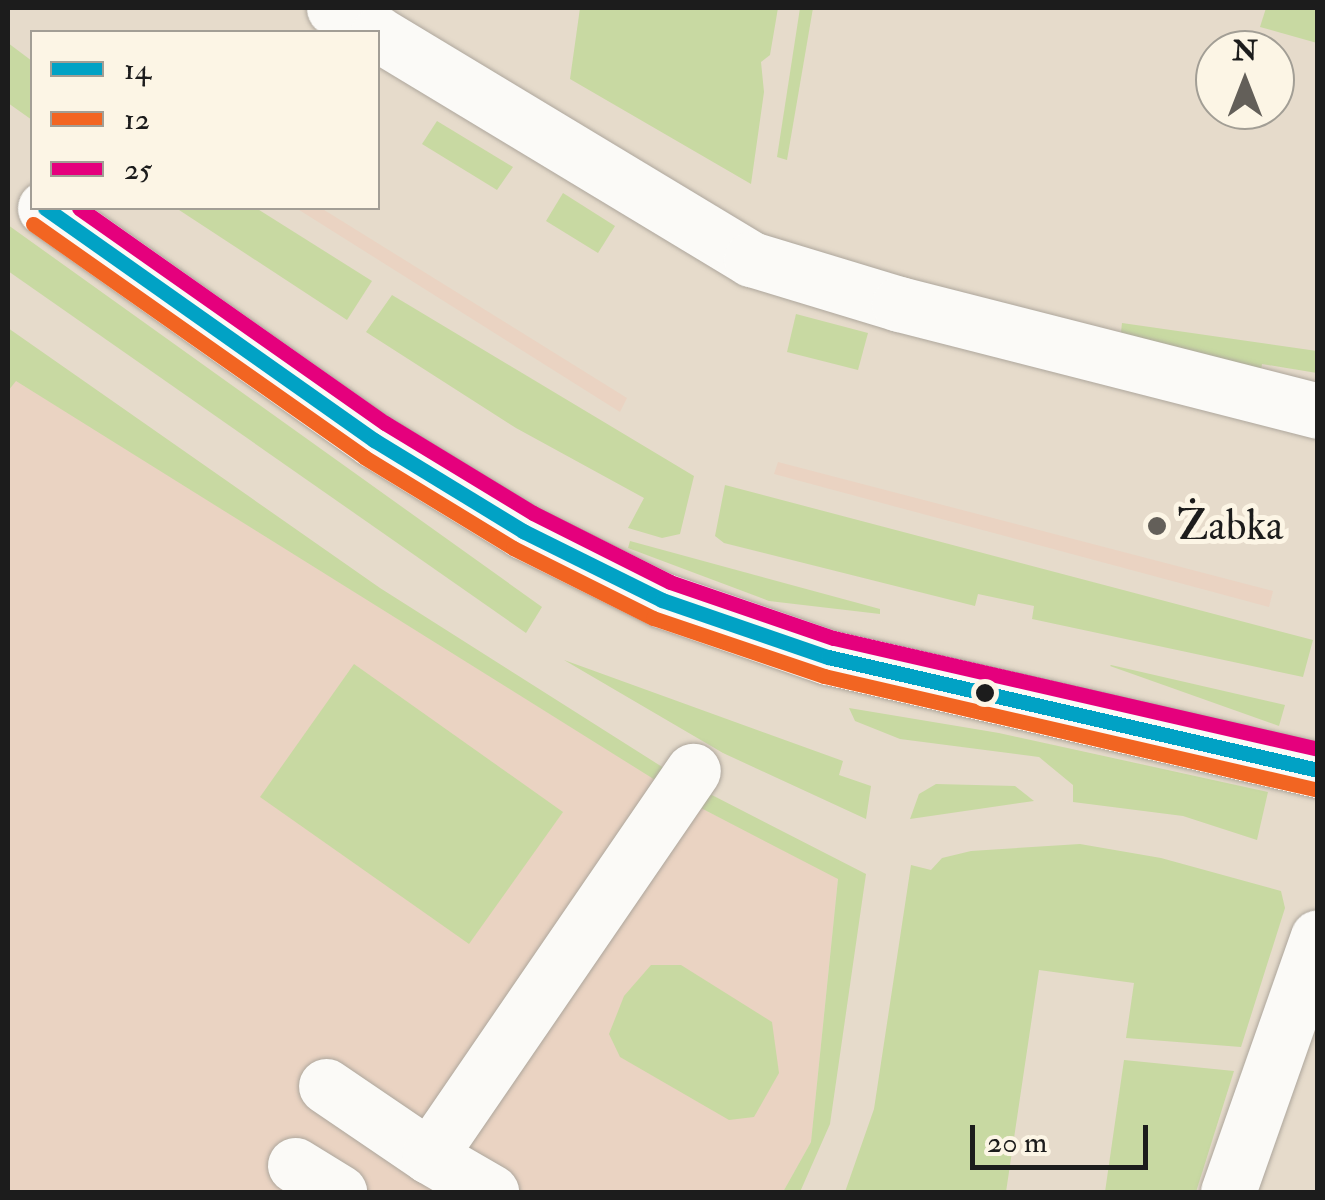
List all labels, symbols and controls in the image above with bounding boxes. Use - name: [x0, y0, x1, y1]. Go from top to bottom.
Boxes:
- legend: [30, 30, 380, 210]
- north arrow: [1195, 30, 1295, 130]
- text: N: [1232, 34, 1258, 69]
- text: 14: [124, 51, 151, 88]
- text: 12: [124, 101, 150, 138]
- text: 25: [124, 151, 152, 188]
- place label: Żabka: [1177, 501, 1283, 551]
- marker: Żabka: [1146, 515, 1168, 537]
- unlabelled marker: [975, 683, 995, 703]
- scale bar: [975, 1105, 1152, 1167]
- text: 20 m: [987, 1124, 1047, 1161]

